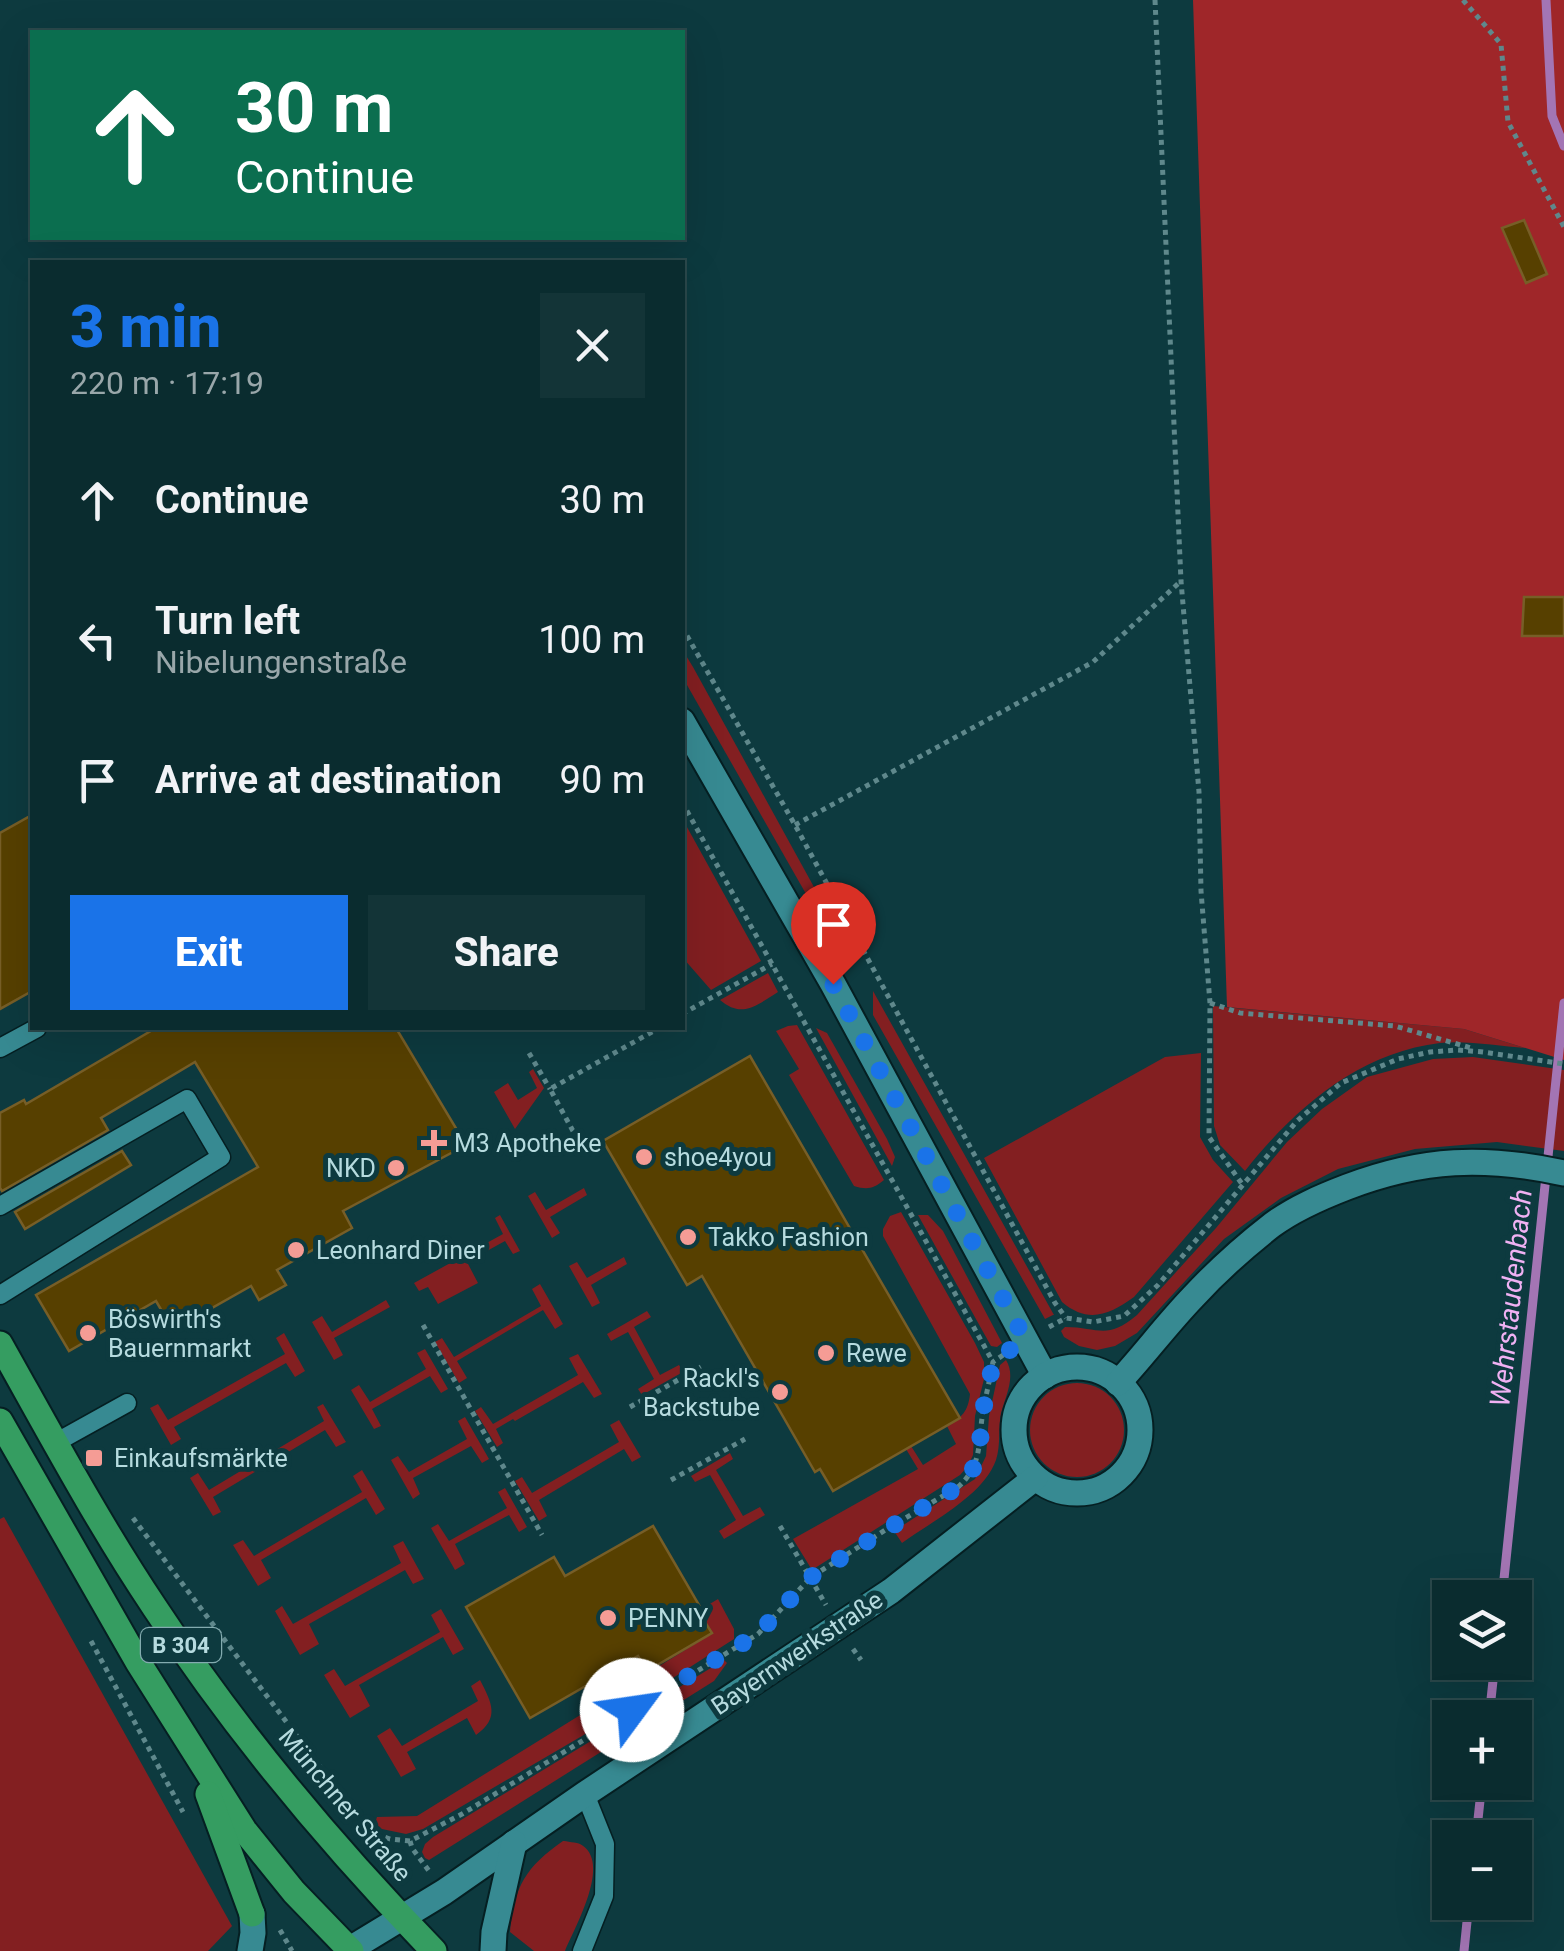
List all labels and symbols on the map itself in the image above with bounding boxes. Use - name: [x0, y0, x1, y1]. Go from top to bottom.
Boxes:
- pin: [791, 882, 876, 985]
- place label: M3 Apotheke: [454, 1129, 602, 1158]
- marker: M3 Apotheke: [423, 1132, 445, 1154]
- place label: shoe4you: [664, 1143, 772, 1172]
- marker: shoe4you: [633, 1146, 655, 1168]
- place label: NKD: [326, 1154, 376, 1183]
- marker: NKD: [385, 1157, 407, 1179]
- water label: Wehrstaudenbach: [1483, 1187, 1539, 1409]
- place label: Takko Fashion: [708, 1223, 869, 1252]
- marker: Takko Fashion: [677, 1226, 699, 1248]
- place label: Leonhard Diner: [316, 1236, 485, 1265]
- marker: Leonhard Diner: [285, 1239, 307, 1261]
- place label: Böswirth's Bauernmarkt: [108, 1305, 251, 1363]
- marker: Böswirth's Bauernmarkt: [77, 1322, 99, 1344]
- place label: Rewe: [846, 1339, 907, 1368]
- marker: Rewe: [815, 1342, 837, 1364]
- place label: Rackl's Backstube: [643, 1364, 760, 1422]
- marker: Rackl's Backstube: [769, 1381, 791, 1403]
- place label: Einkaufsmärkte: [114, 1444, 288, 1473]
- marker: Einkaufsmärkte: [83, 1447, 105, 1469]
- street label: Bayernwerkstraße: [706, 1585, 888, 1721]
- place label: PENNY: [628, 1604, 708, 1633]
- marker: PENNY: [597, 1607, 619, 1629]
- road number: B 304: [141, 1628, 221, 1662]
- position arrow: [580, 1658, 684, 1762]
- street label: Münchner Straße: [273, 1723, 417, 1887]

